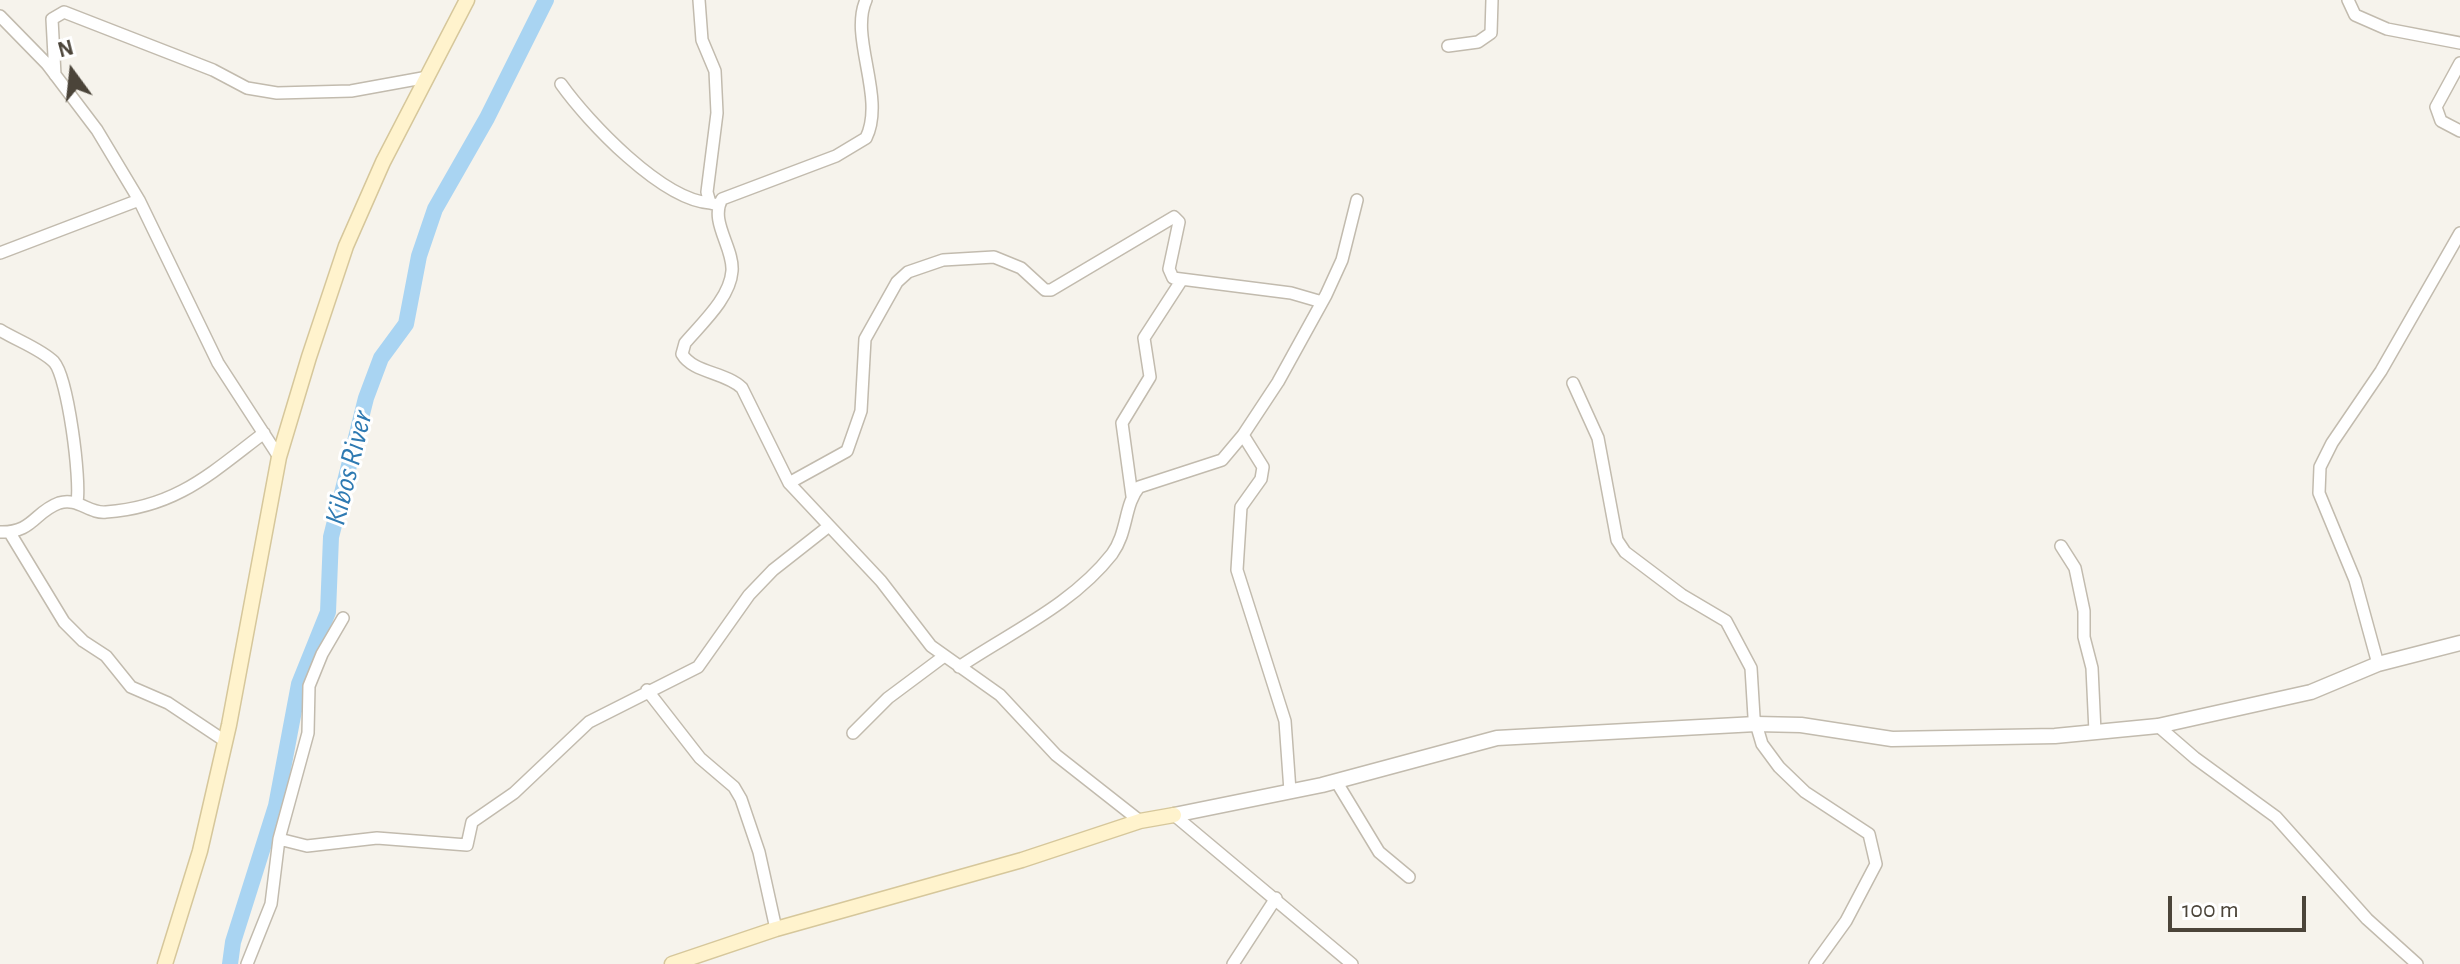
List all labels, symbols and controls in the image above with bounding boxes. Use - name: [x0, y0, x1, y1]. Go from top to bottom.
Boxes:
- north arrow: [32, 32, 112, 112]
- text: N: [56, 36, 76, 61]
- water label: Kibos River: [317, 407, 381, 529]
- scale bar: [2172, 880, 2310, 930]
- text: 100 m: [2182, 898, 2239, 922]

